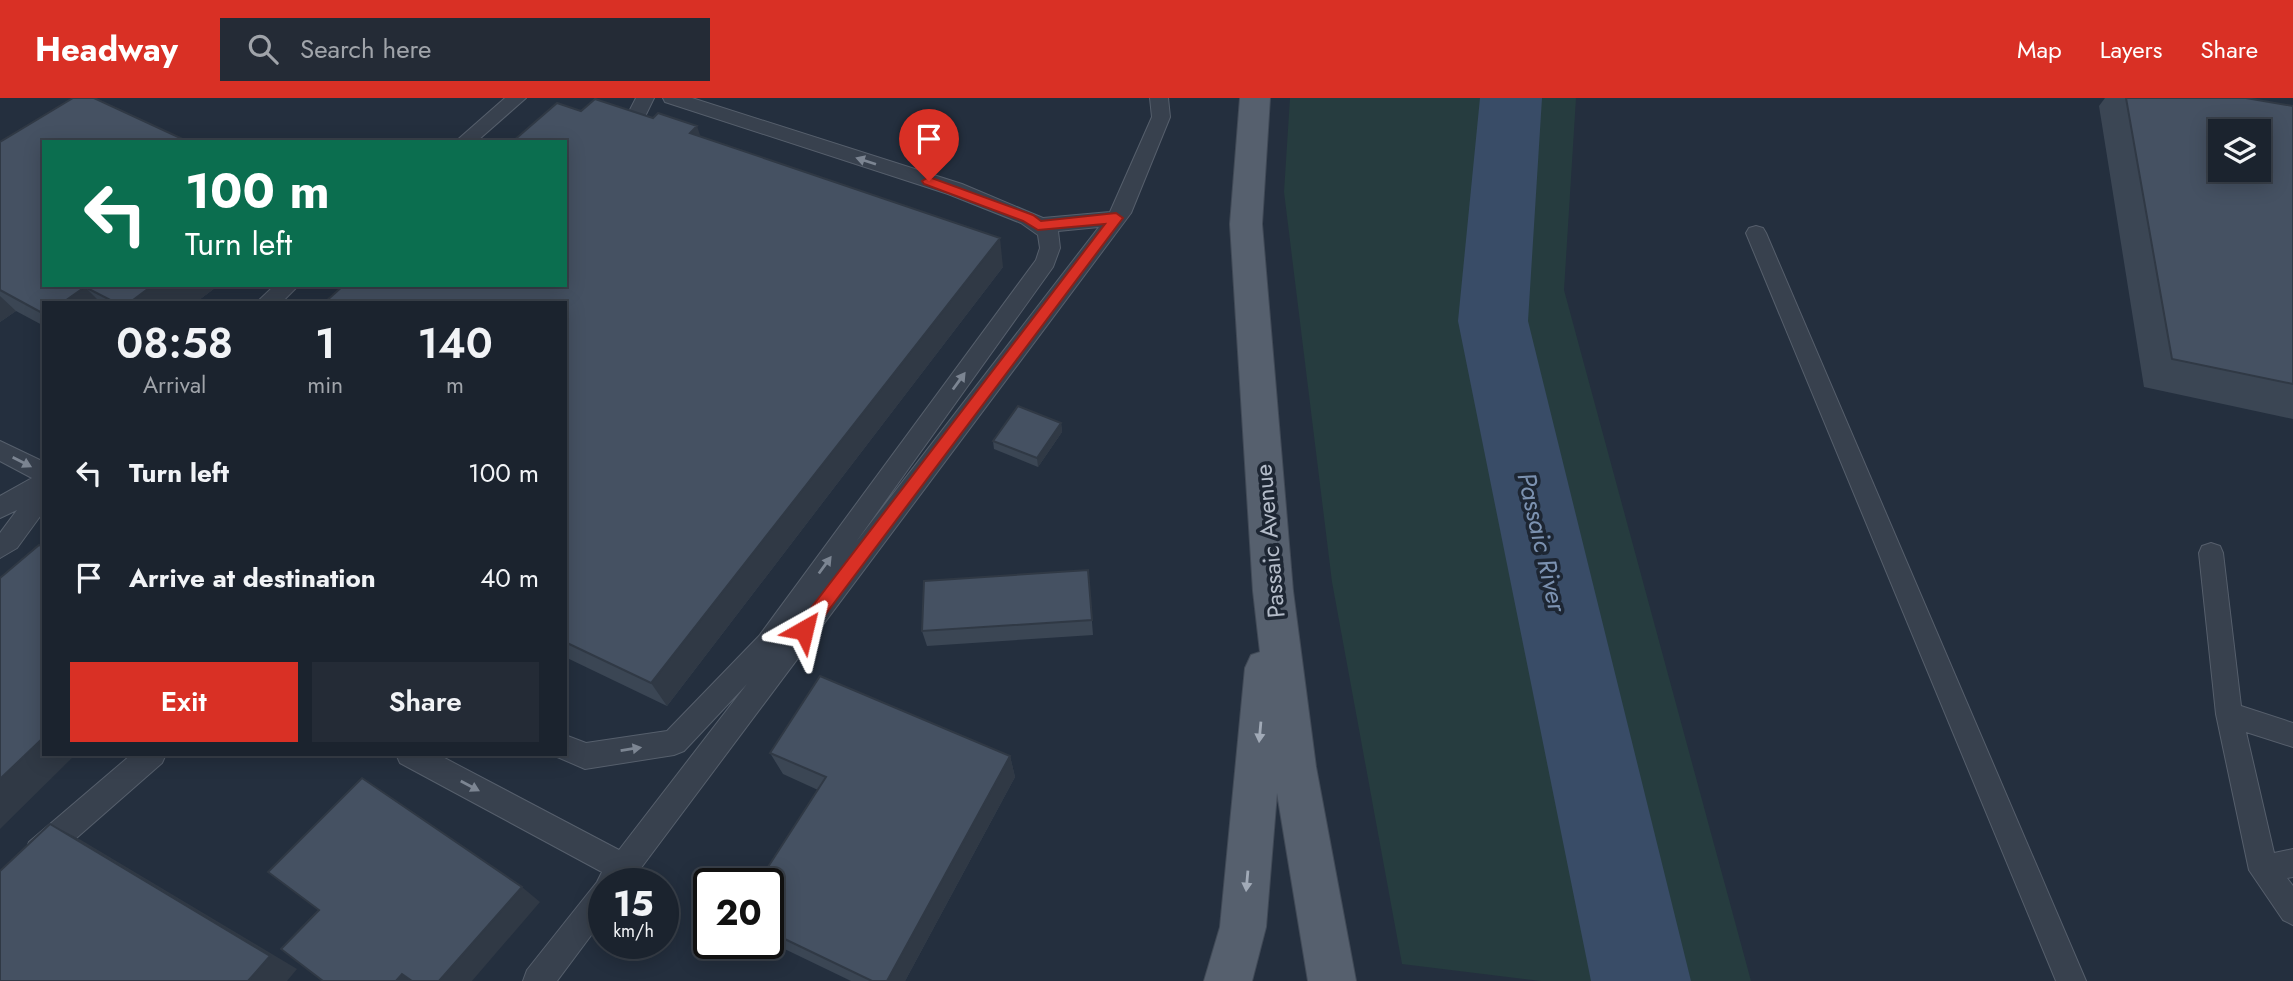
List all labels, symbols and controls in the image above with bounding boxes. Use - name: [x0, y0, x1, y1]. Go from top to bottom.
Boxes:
- search box: [220, 18, 710, 81]
- text: Headway: [35, 26, 178, 73]
- icon: search: [244, 30, 282, 68]
- text: Search here: [300, 30, 431, 68]
- text: Map: [2017, 32, 2062, 67]
- text: Layers: [2100, 32, 2162, 67]
- text: Share: [2200, 32, 2258, 67]
- pin: [899, 109, 959, 181]
- map controls: [2208, 119, 2271, 182]
- button: layers: [2208, 119, 2271, 182]
- icon: arrive: [910, 120, 948, 158]
- one-way arrow: [855, 155, 876, 165]
- text: 100 m: [185, 156, 330, 226]
- icon: left: [70, 168, 161, 259]
- text: Turn left: [185, 221, 292, 267]
- text: 08:58: [116, 313, 233, 374]
- text: 1: [315, 313, 336, 374]
- text: 140: [417, 313, 493, 374]
- text: Arrival: [143, 368, 206, 402]
- text: min: [307, 368, 343, 402]
- text: m: [446, 368, 464, 402]
- one-way arrow: [952, 372, 966, 391]
- icon: left: [70, 454, 108, 492]
- text: Turn left: [129, 454, 229, 492]
- text: 100 m: [468, 454, 539, 492]
- one-way arrow: [12, 456, 32, 467]
- street label: Passaic Avenue: [1245, 463, 1294, 620]
- water label: Passaic River: [1508, 469, 1577, 617]
- one-way arrow: [818, 556, 832, 575]
- icon: arrive: [70, 559, 108, 597]
- text: Arrive at destination: [129, 559, 376, 597]
- text: 40 m: [480, 559, 539, 597]
- position arrow: [767, 593, 841, 667]
- button: Exit: [70, 662, 298, 742]
- button: Share: [312, 662, 539, 742]
- one-way arrow: [1254, 721, 1265, 743]
- one-way arrow: [620, 743, 642, 754]
- one-way arrow: [461, 780, 481, 792]
- speed limit sign: 20: [693, 868, 784, 959]
- one-way arrow: [1241, 870, 1252, 892]
- text: 15: [613, 879, 654, 929]
- text: km/h: [613, 918, 654, 944]

